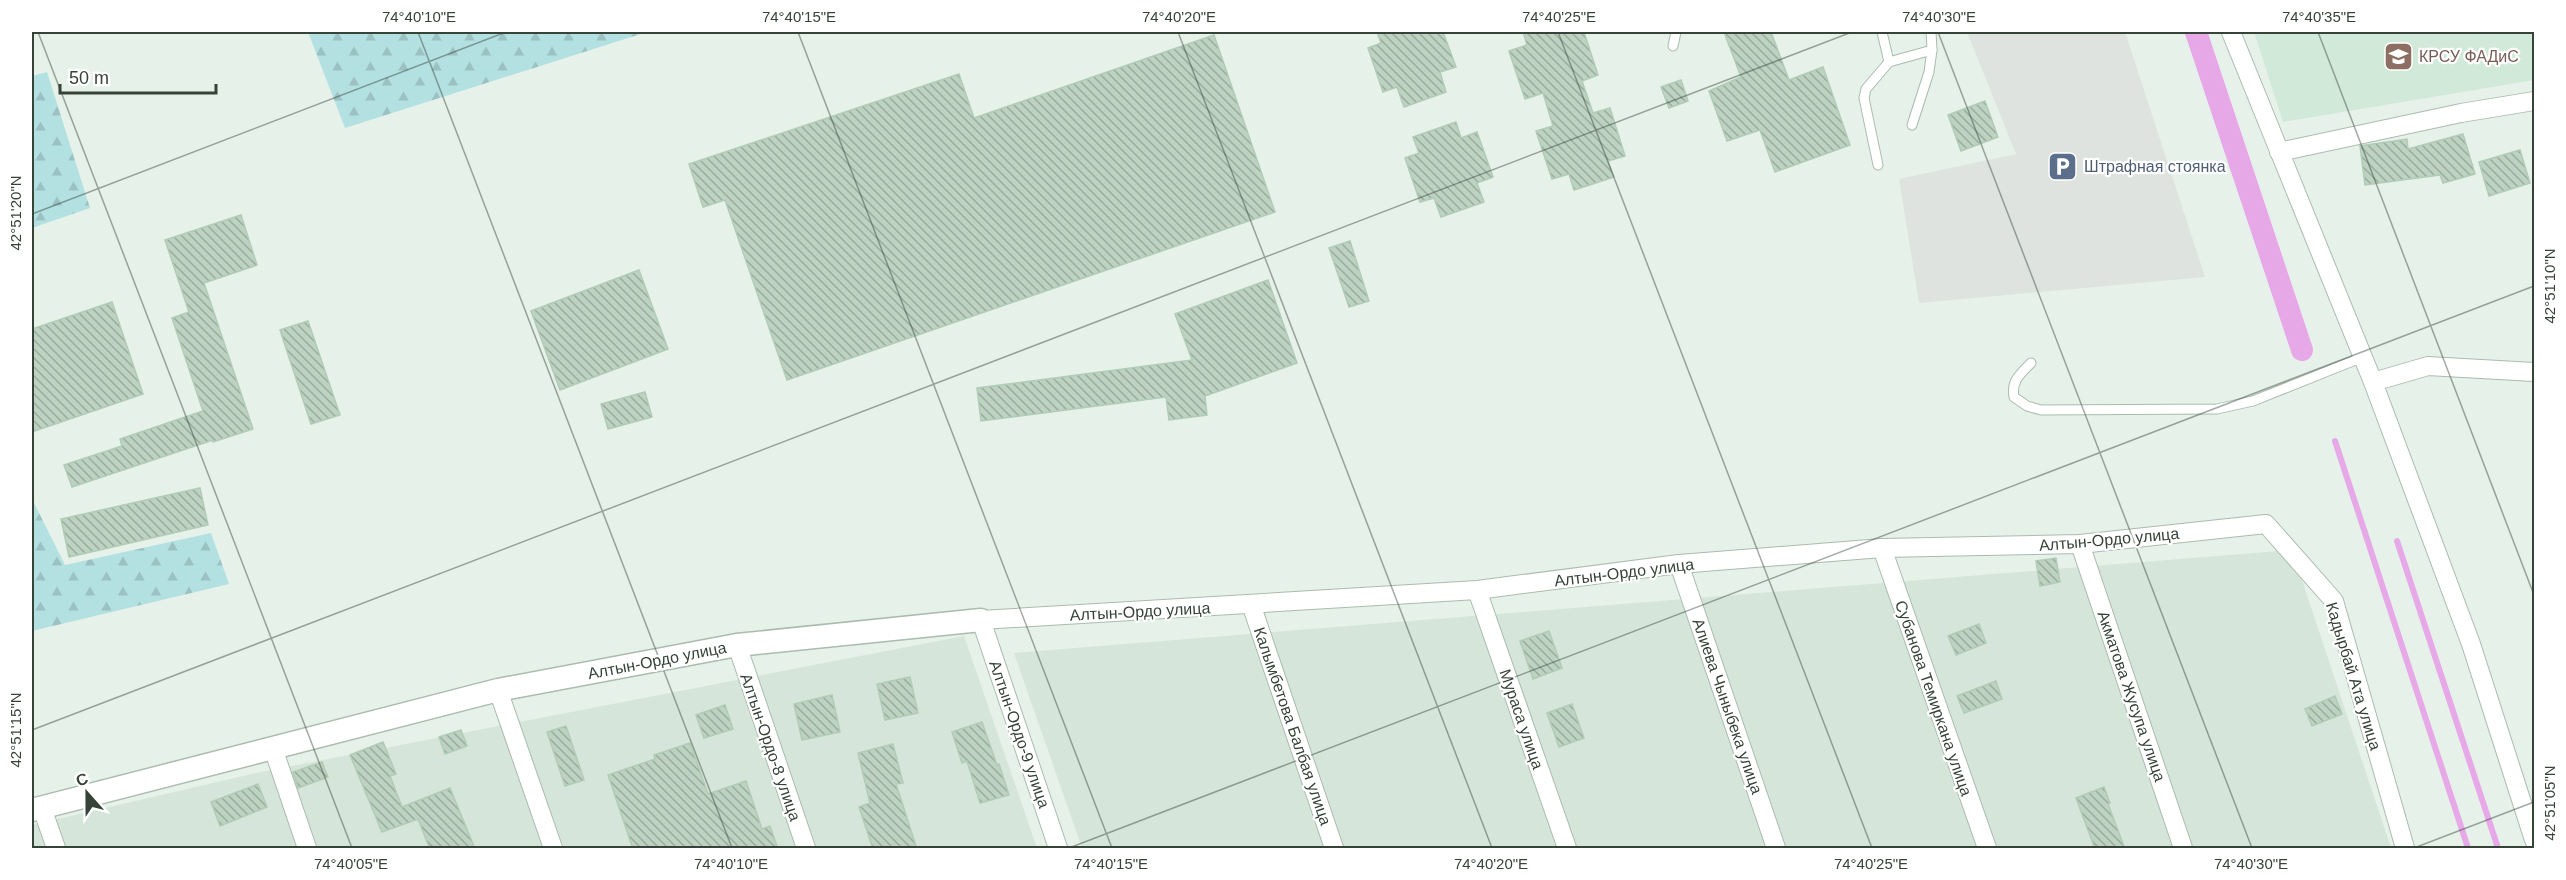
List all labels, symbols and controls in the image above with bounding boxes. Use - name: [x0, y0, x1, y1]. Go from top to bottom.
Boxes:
- text: 74°40'10"E: [382, 8, 456, 25]
- text: 74°40'15"E: [762, 8, 836, 25]
- text: 74°40'20"E: [1142, 8, 1216, 25]
- text: 74°40'25"E: [1522, 8, 1596, 25]
- text: 74°40'30"E: [1902, 8, 1976, 25]
- text: 74°40'35"E: [2282, 8, 2356, 25]
- school or university icon: КРСУ ФАДиС: [2382, 40, 2414, 72]
- place label: КРСУ ФАДиС: [2419, 48, 2519, 65]
- scale bar: [60, 57, 216, 95]
- text: 50 m: [69, 68, 109, 88]
- parking icon: Штрафная стоянка: [2047, 150, 2079, 182]
- place label: Штрафная стоянка: [2084, 158, 2226, 175]
- text: 42°51'20"N: [7, 175, 24, 251]
- text: 42°51'10"N: [2541, 248, 2558, 324]
- street label: Алтын-Ордо улица: [2038, 525, 2180, 554]
- street label: Алтын-Ордо улица: [1553, 555, 1695, 590]
- street label: Субанова Темиркана улица: [1892, 598, 1975, 798]
- street label: Алтын-Ордо улица: [1069, 599, 1211, 624]
- street label: Кадырбай Ата улица: [2323, 600, 2384, 752]
- street label: Акматова Жусупа улица: [2094, 609, 2169, 784]
- street label: Алиева Чыныбека улица: [1689, 616, 1766, 796]
- street label: Калымбетова Балбая улица: [1251, 625, 1335, 828]
- street label: Алтын-Ордо улица: [586, 639, 728, 682]
- street label: Алтын-Ордо-9 улица: [986, 658, 1053, 810]
- street label: Мураса улица: [1496, 667, 1547, 771]
- street label: Алтын-Ордо-8 улица: [737, 671, 804, 823]
- text: 42°51'15"N: [7, 692, 24, 768]
- north arrow: [57, 763, 117, 823]
- text: 42°51'05"N: [2541, 765, 2558, 841]
- text: С: [73, 769, 91, 789]
- text: 74°40'05"E: [314, 855, 388, 872]
- text: 74°40'10"E: [694, 855, 768, 872]
- text: 74°40'15"E: [1074, 855, 1148, 872]
- text: 74°40'20"E: [1454, 855, 1528, 872]
- text: 74°40'25"E: [1834, 855, 1908, 872]
- text: 74°40'30"E: [2214, 855, 2288, 872]

